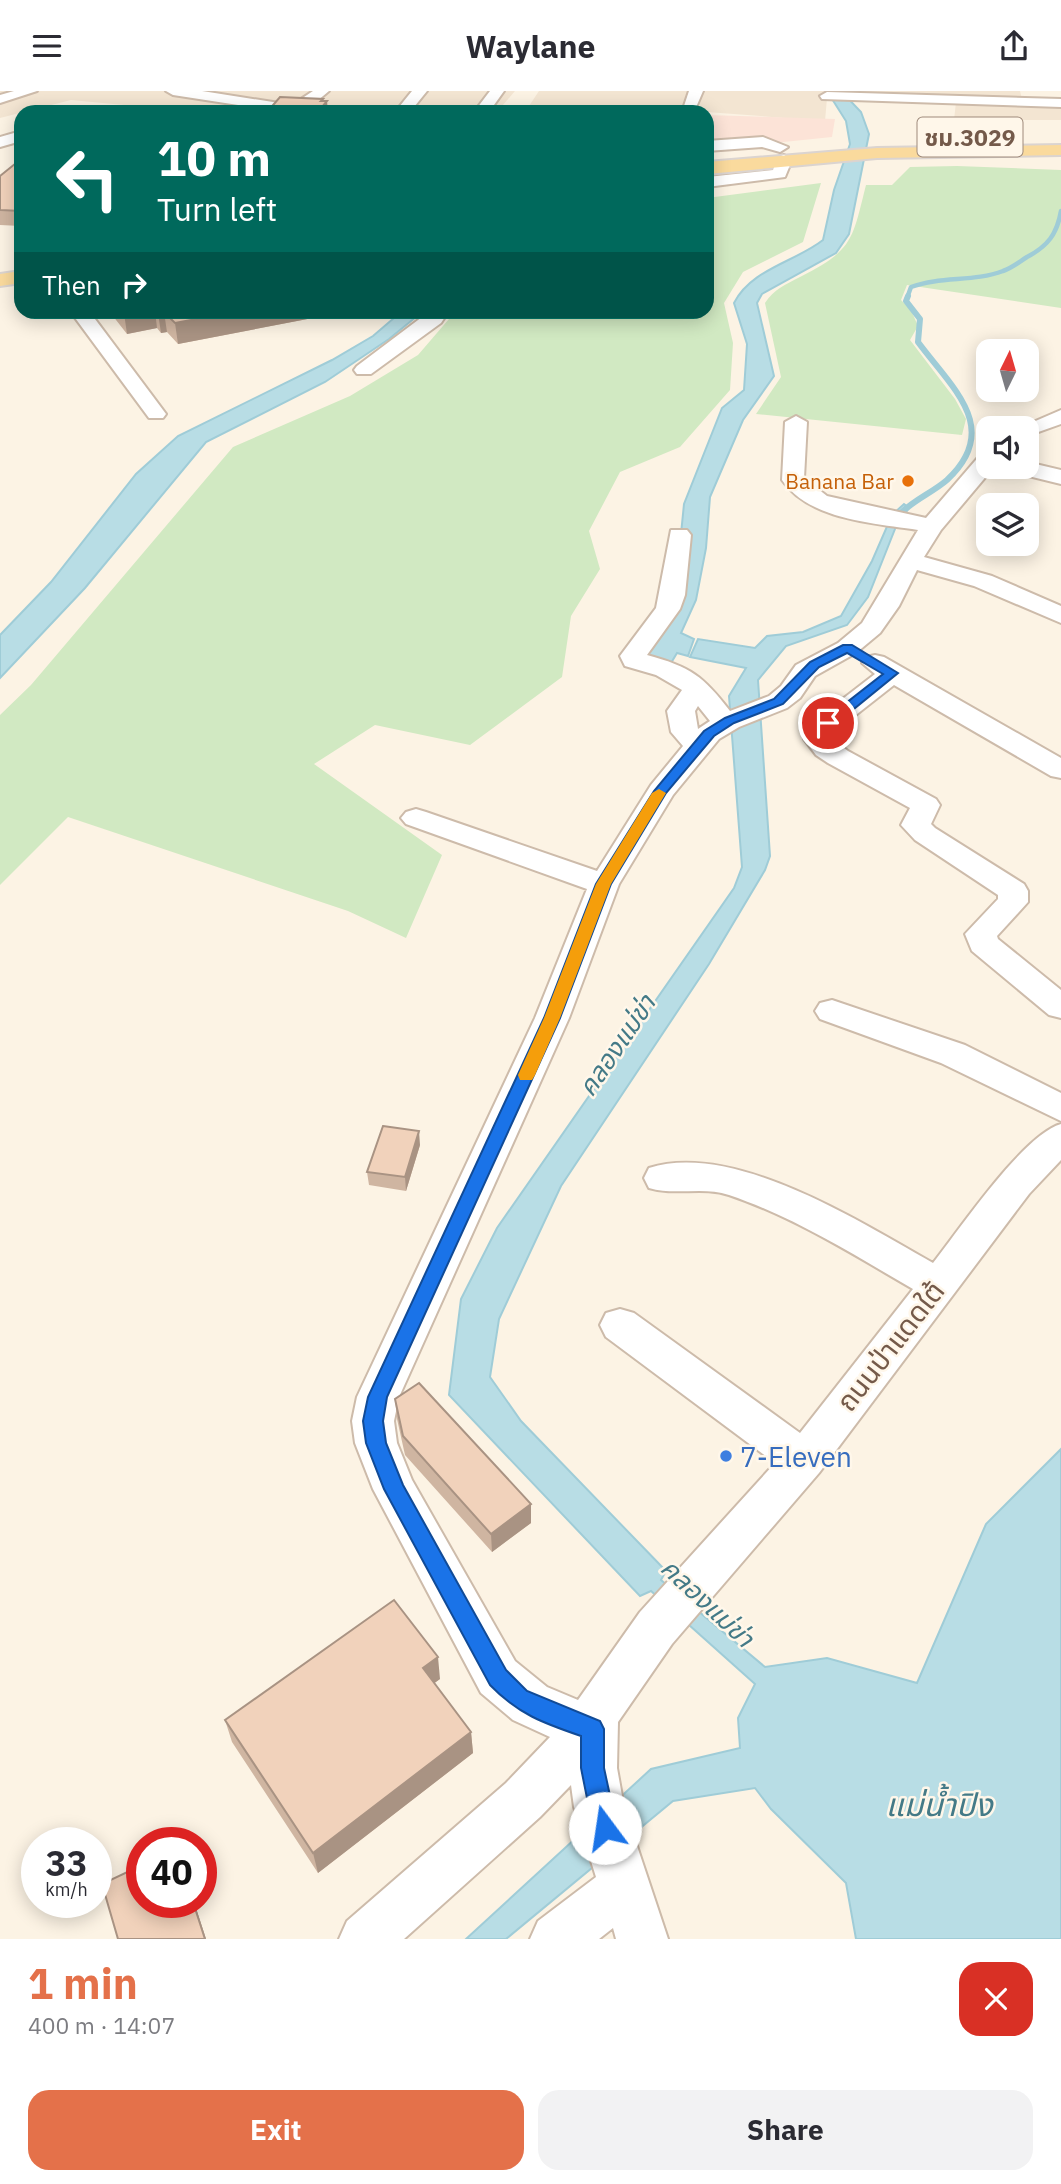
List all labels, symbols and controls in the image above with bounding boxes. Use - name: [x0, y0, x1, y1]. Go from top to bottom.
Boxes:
- text: Waylane: [465, 25, 596, 67]
- icon: menu: [28, 27, 66, 65]
- icon: share: [995, 27, 1033, 65]
- road number: ชม.3029: [918, 117, 1023, 157]
- text: 10 m: [157, 126, 271, 189]
- icon: left: [42, 133, 133, 224]
- text: Turn left: [157, 188, 277, 230]
- icon: right: [115, 266, 153, 304]
- text: Then: [42, 268, 101, 302]
- north arrow: [976, 339, 1040, 403]
- map controls: [976, 339, 1039, 556]
- button: sound: [976, 416, 1039, 479]
- place label: Banana Bar: [785, 467, 894, 495]
- marker: Banana Bar: [900, 473, 916, 489]
- button: layers: [976, 493, 1039, 556]
- pin: [798, 693, 858, 753]
- icon: arrive: [809, 704, 847, 742]
- water label: คลองแม่ข่า: [570, 987, 663, 1102]
- street label: ถนนป่าแดดใต้: [828, 1273, 952, 1419]
- place label: 7-Eleven: [740, 1438, 852, 1475]
- marker: 7-Eleven: [718, 1448, 734, 1464]
- water label: คลองแม่ข่า: [654, 1550, 763, 1655]
- water label: แม่น้ำปิง: [886, 1783, 994, 1825]
- position arrow: [568, 1791, 642, 1865]
- speed limit sign: 40: [126, 1827, 217, 1918]
- text: 33: [45, 1840, 88, 1886]
- text: km/h: [45, 1878, 88, 1901]
- text: 1 min: [28, 1956, 138, 2011]
- button: close: [959, 1962, 1033, 2036]
- text: 400 m · 14:07: [28, 2010, 175, 2040]
- button: Exit: [28, 2090, 524, 2170]
- button: Share: [538, 2090, 1033, 2170]

